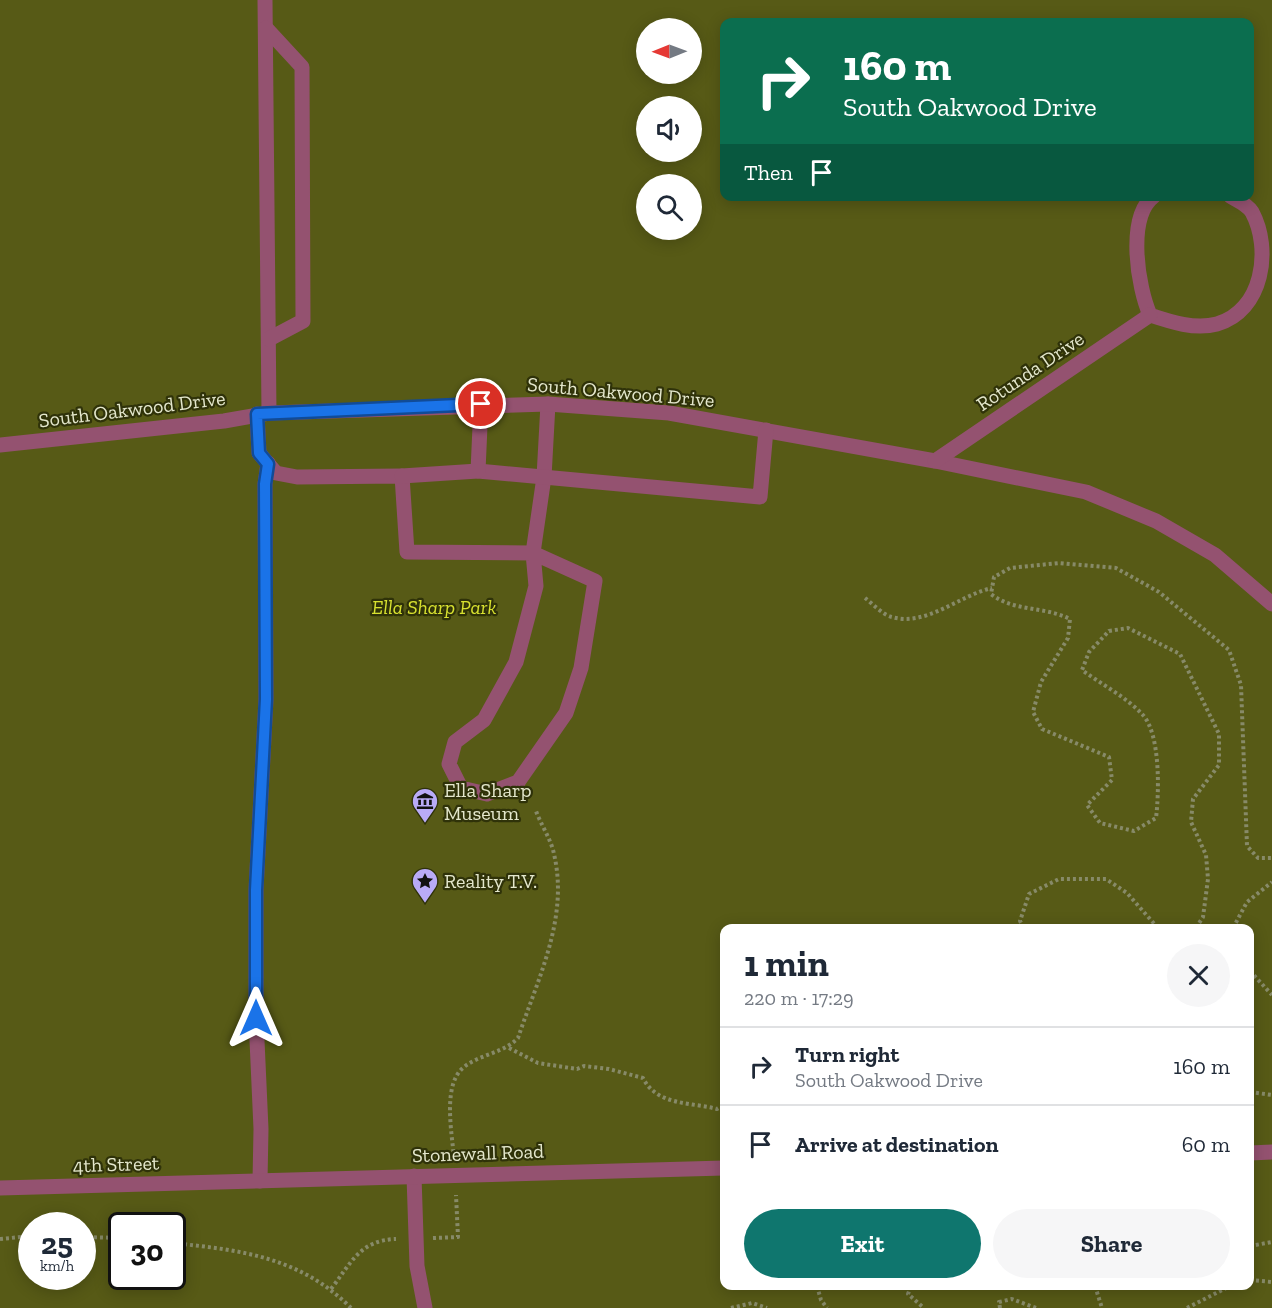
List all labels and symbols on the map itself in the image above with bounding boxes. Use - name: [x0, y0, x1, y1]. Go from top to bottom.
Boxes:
- north arrow: [636, 18, 702, 84]
- street label: Rotunda Drive: [972, 326, 1088, 416]
- street label: South Oakwood Drive: [526, 372, 716, 412]
- pin: [455, 378, 506, 429]
- street label: South Oakwood Drive: [37, 386, 227, 432]
- park label: Ella Sharp Park: [372, 595, 496, 619]
- place label: Ella Sharp Museum: [444, 778, 532, 825]
- museum icon: Ella Sharp Museum: [410, 786, 440, 824]
- place icon: Reality T.V.: [410, 866, 440, 904]
- place label: Reality T.V.: [444, 869, 537, 893]
- position arrow: [224, 986, 288, 1050]
- street label: Stonewall Road: [412, 1139, 544, 1167]
- street label: 4th Street: [72, 1150, 160, 1178]
- speed limit sign: 30: [108, 1212, 186, 1290]

